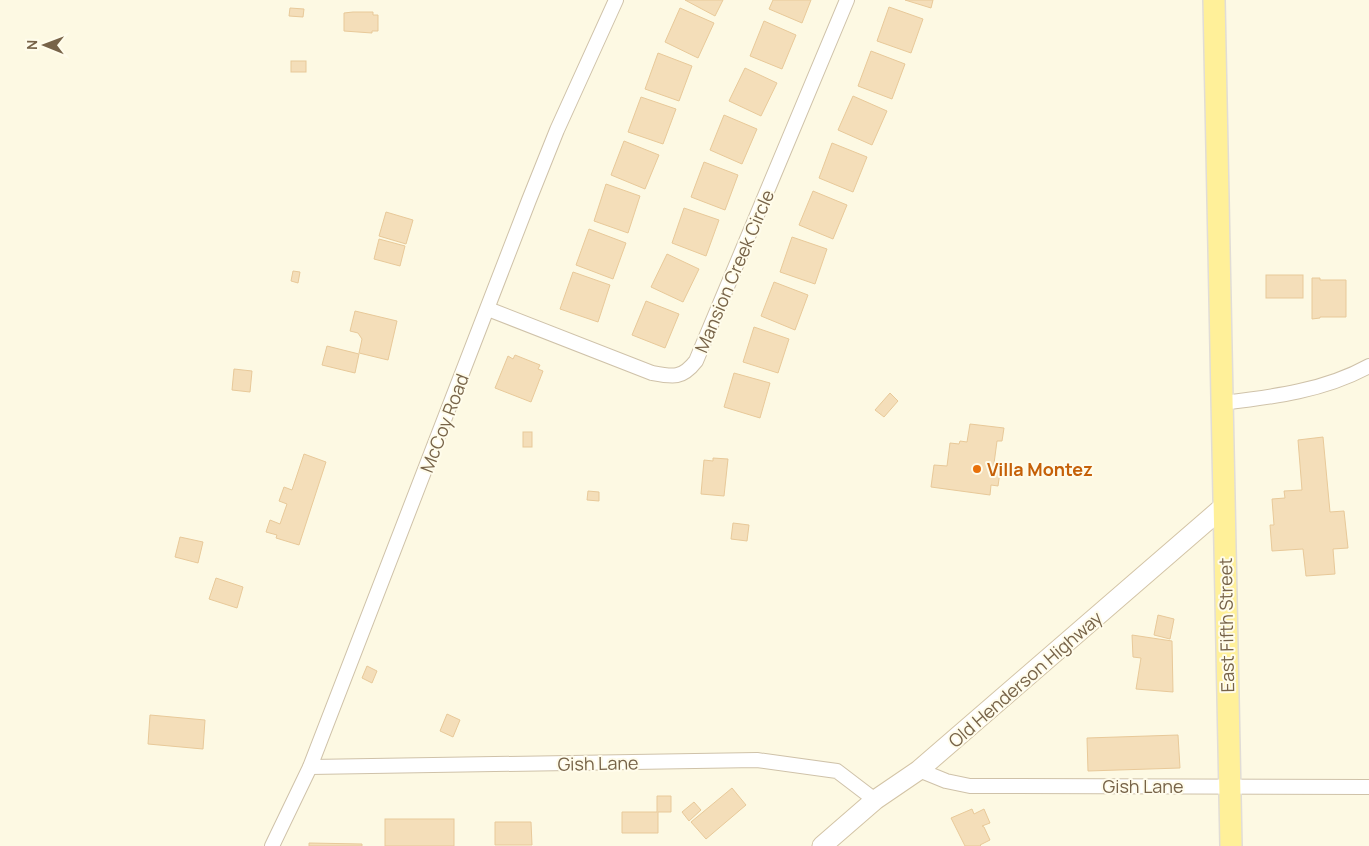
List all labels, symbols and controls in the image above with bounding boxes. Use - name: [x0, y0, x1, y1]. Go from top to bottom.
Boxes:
- north arrow: [20, 20, 70, 70]
- text: N: [22, 40, 41, 50]
- street label: Mansion Creek Circle: [689, 186, 779, 356]
- street label: McCoy Road: [414, 370, 474, 476]
- place label: Villa Montez: [987, 457, 1093, 481]
- marker: Villa Montez: [971, 463, 983, 475]
- street label: East Fifth Street: [1213, 558, 1239, 692]
- street label: Old Henderson Highway: [943, 605, 1107, 753]
- street label: Gish Lane: [557, 750, 639, 776]
- street label: Gish Lane: [1103, 774, 1183, 798]

